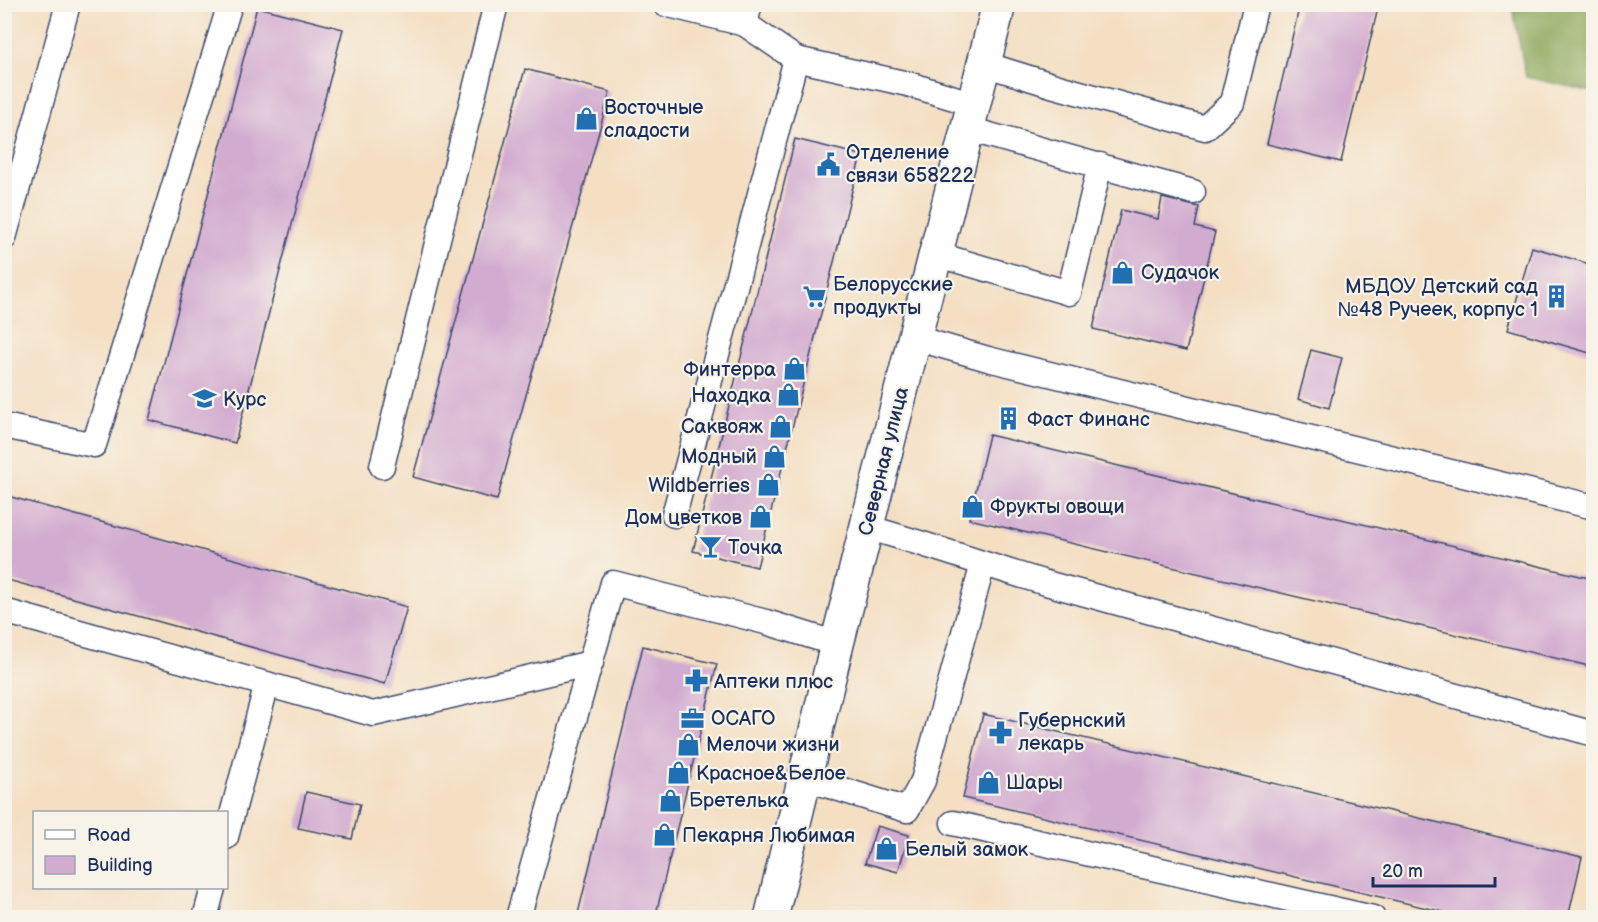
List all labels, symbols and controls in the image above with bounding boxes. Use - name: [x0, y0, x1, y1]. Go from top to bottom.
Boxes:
- place label: Восточные сладости: [604, 96, 703, 143]
- shop icon: Восточные сладости: [573, 106, 599, 132]
- place label: Отделение связи 658222: [846, 141, 974, 188]
- public building icon: Отделение связи 658222: [815, 151, 841, 177]
- shop icon: Судачок: [1110, 259, 1136, 285]
- place label: Судачок: [1141, 261, 1220, 285]
- place label: Белорусские продукты: [833, 273, 953, 320]
- place label: МБДОУ Детский сад №48 Ручеек, корпус 1: [1337, 275, 1538, 322]
- supermarket icon: Белорусские продукты: [802, 283, 828, 309]
- building icon: МБДОУ Детский сад №48 Ручеек, корпус 1: [1543, 284, 1569, 310]
- shop icon: Финтерра: [781, 356, 807, 382]
- place label: Финтерра: [683, 358, 776, 382]
- shop icon: Находка: [776, 382, 802, 408]
- place label: Находка: [691, 384, 771, 408]
- street label: Северная улица: [854, 384, 914, 538]
- school or university icon: Курс: [192, 386, 218, 412]
- place label: Курс: [223, 388, 266, 412]
- building icon: Фаст Финанс: [996, 406, 1022, 432]
- place label: Фаст Финанс: [1027, 408, 1150, 432]
- shop icon: Саквояж: [768, 413, 794, 439]
- place label: Саквояж: [681, 415, 763, 439]
- shop icon: Модный: [762, 443, 788, 469]
- place label: Модный: [681, 445, 757, 469]
- shop icon: Wildberries: [755, 472, 781, 498]
- place label: Wildberries: [648, 474, 750, 498]
- shop icon: Фрукты овощи: [959, 493, 985, 519]
- place label: Фрукты овощи: [990, 495, 1125, 519]
- shop icon: Дом цветков: [747, 504, 773, 530]
- place label: Дом цветков: [625, 506, 743, 530]
- bar icon: Точка: [697, 534, 723, 560]
- place label: Точка: [728, 536, 783, 560]
- pharmacy icon: Аптеки плюс: [683, 668, 709, 694]
- place label: Аптеки плюс: [713, 670, 833, 694]
- office icon: ОСАГО: [680, 705, 706, 731]
- place label: ОСАГО: [711, 707, 775, 731]
- place label: Губернский лекарь: [1018, 709, 1126, 756]
- pharmacy icon: Губернский лекарь: [987, 719, 1013, 745]
- shop icon: Мелочи жизни: [675, 731, 701, 757]
- place label: Мелочи жизни: [706, 733, 840, 757]
- shop icon: Красное&Белое: [665, 760, 691, 786]
- place label: Красное&Белое: [696, 762, 846, 786]
- shop icon: Шары: [975, 769, 1001, 795]
- place label: Шары: [1006, 771, 1063, 795]
- shop icon: Бретелька: [658, 787, 684, 813]
- place label: Бретелька: [689, 789, 789, 813]
- legend: [33, 811, 228, 889]
- shop icon: Пекарня Любимая: [651, 822, 677, 848]
- place label: Пекарня Любимая: [682, 824, 855, 848]
- text: Road: [87, 825, 131, 846]
- shop icon: Белый замок: [874, 836, 900, 862]
- place label: Белый замок: [905, 838, 1029, 862]
- scale bar: [1373, 850, 1494, 888]
- text: Building: [87, 855, 153, 876]
- text: 20 m: [1382, 861, 1423, 882]

